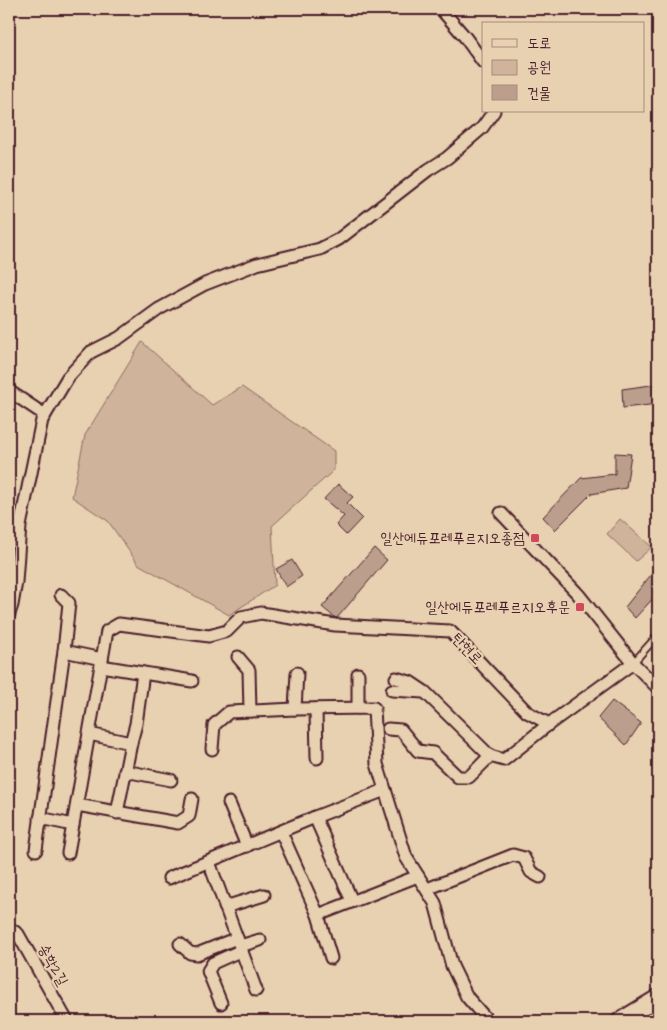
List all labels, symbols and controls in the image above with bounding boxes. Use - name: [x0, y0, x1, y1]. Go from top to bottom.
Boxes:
- legend: [482, 22, 644, 112]
- text: 도로: [527, 33, 551, 54]
- text: 공원: [527, 57, 551, 78]
- text: 건물: [527, 83, 551, 104]
- place label: 일산에듀포레푸르지오종점: [380, 528, 525, 549]
- marker: 일산에듀포레푸르지오종점: [529, 532, 541, 544]
- place label: 일산에듀포레푸르지오후문: [425, 597, 570, 618]
- marker: 일산에듀포레푸르지오후문: [574, 601, 586, 613]
- street label: 탄현로: [447, 629, 487, 669]
- street label: 송학2길: [33, 940, 73, 990]

